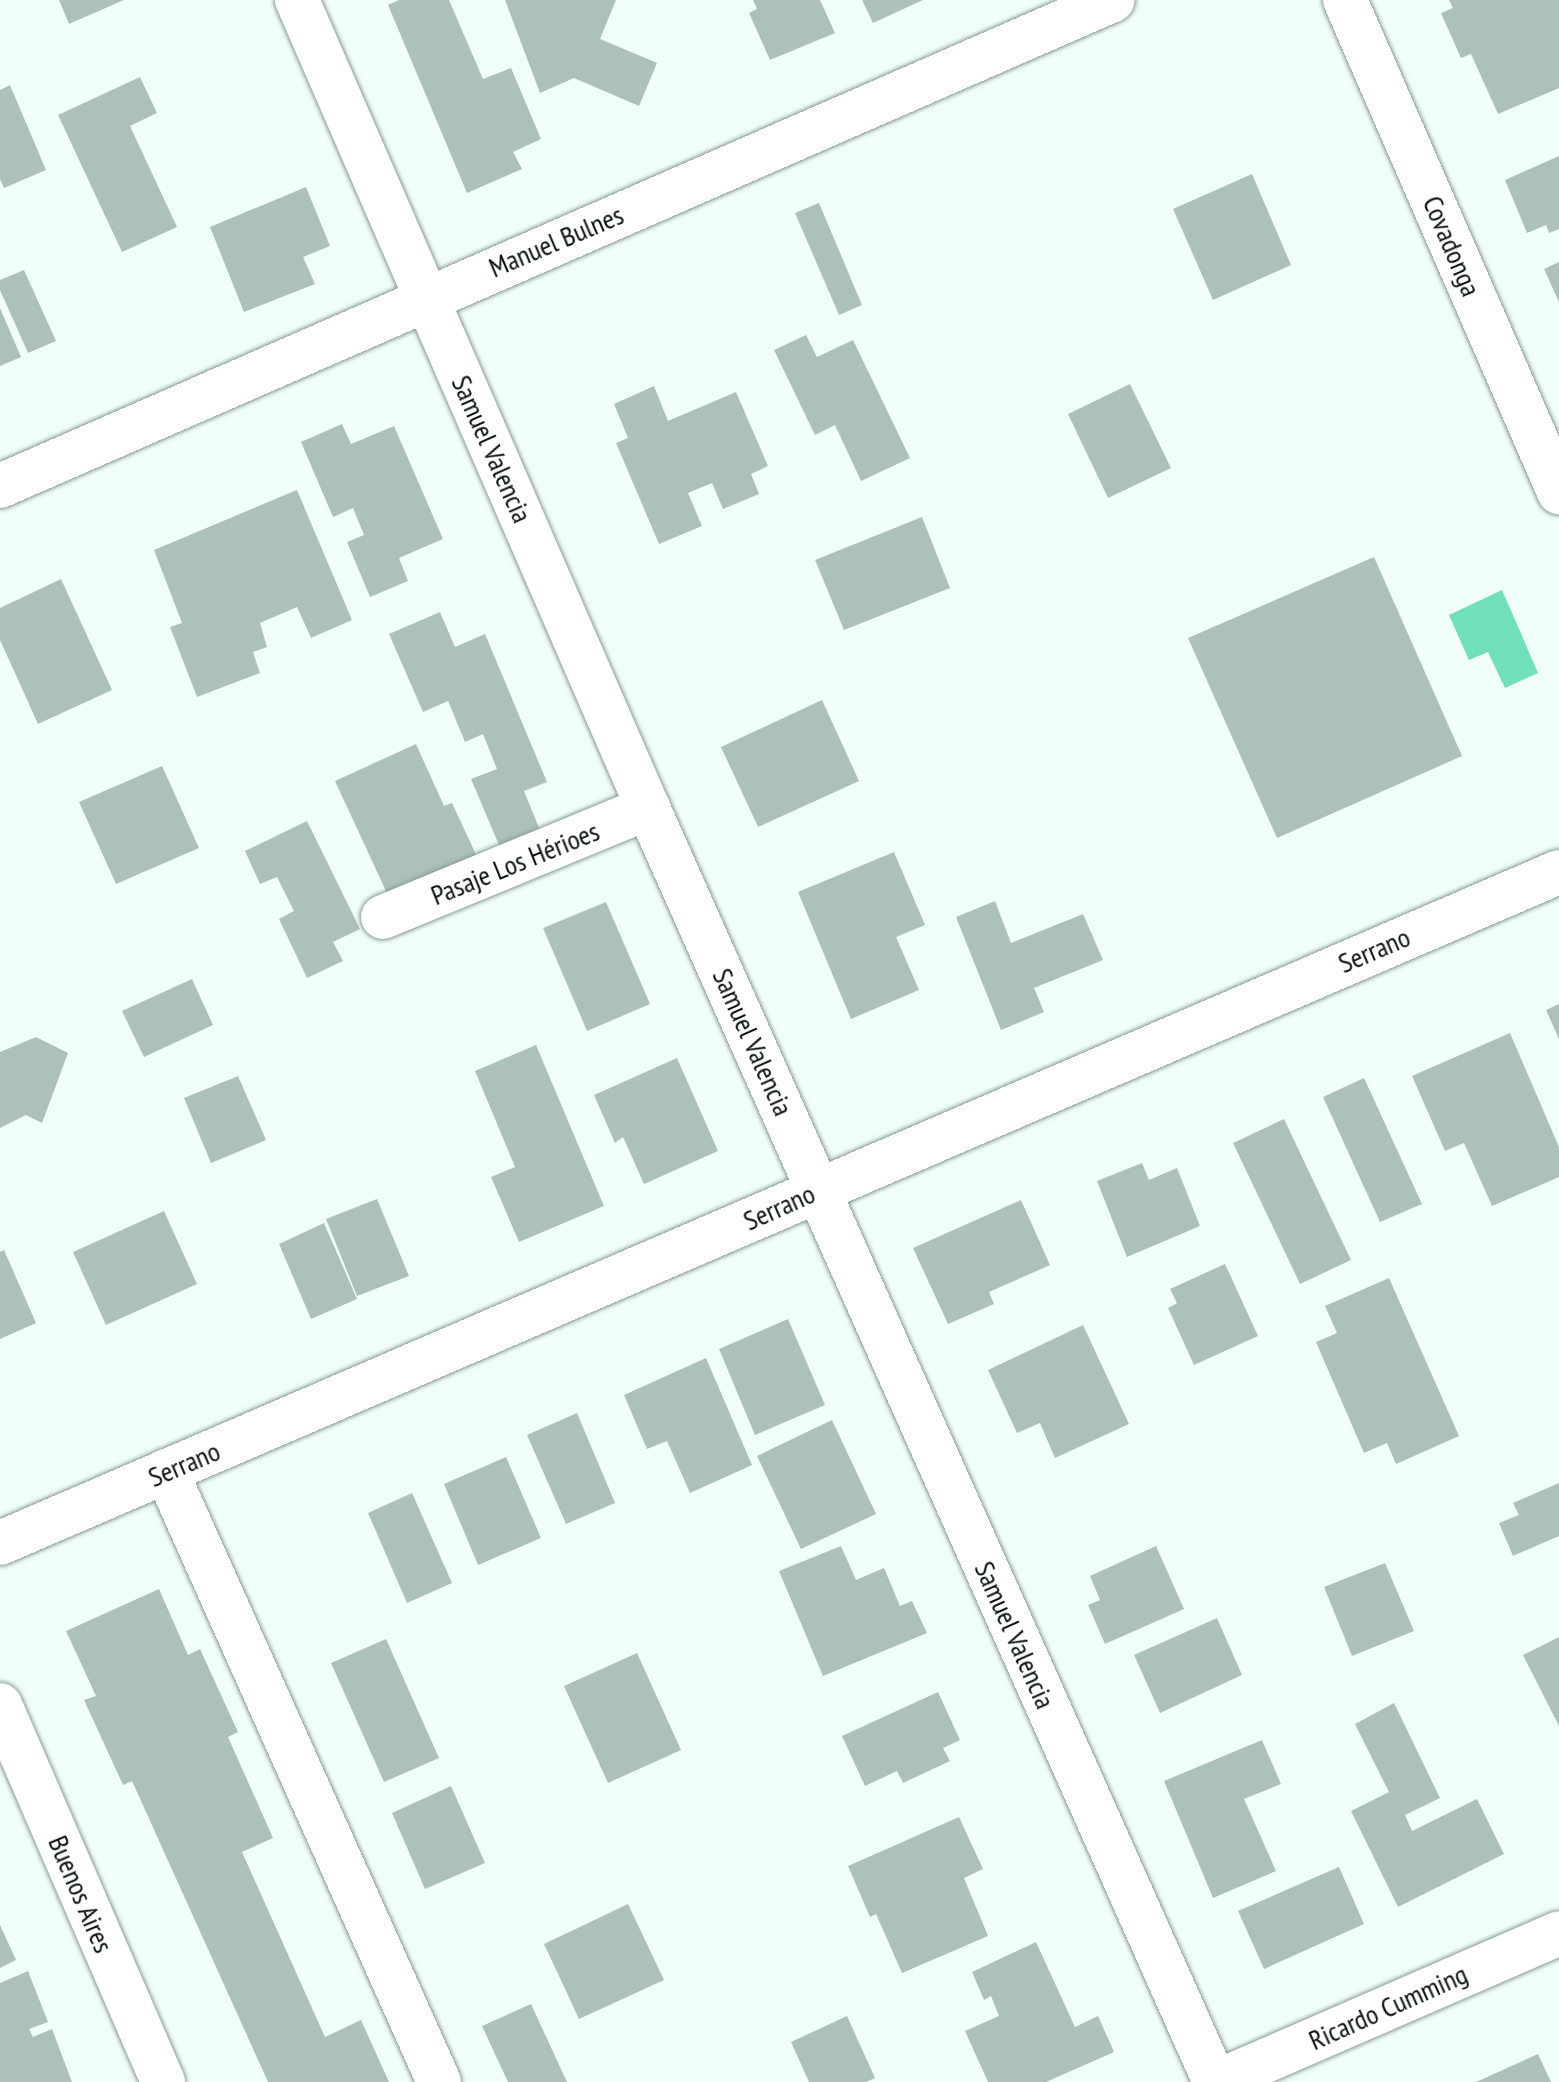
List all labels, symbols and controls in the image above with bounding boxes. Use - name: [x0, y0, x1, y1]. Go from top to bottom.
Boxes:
- street label: Covadonga: [1416, 191, 1488, 301]
- street label: Manuel Bulnes: [484, 198, 628, 284]
- street label: Samuel Valencia: [444, 370, 540, 528]
- street label: Pasaje Los Hérioes: [426, 814, 604, 912]
- street label: Serrano: [1333, 920, 1415, 980]
- street label: Samuel Valencia: [705, 963, 801, 1121]
- street label: Serrano: [738, 1177, 820, 1237]
- street label: Serrano: [143, 1434, 225, 1494]
- street label: Samuel Valencia: [967, 1556, 1063, 1714]
- street label: Buenos Aires: [41, 1830, 121, 1958]
- street label: Ricardo Cumming: [1303, 1957, 1473, 2057]

